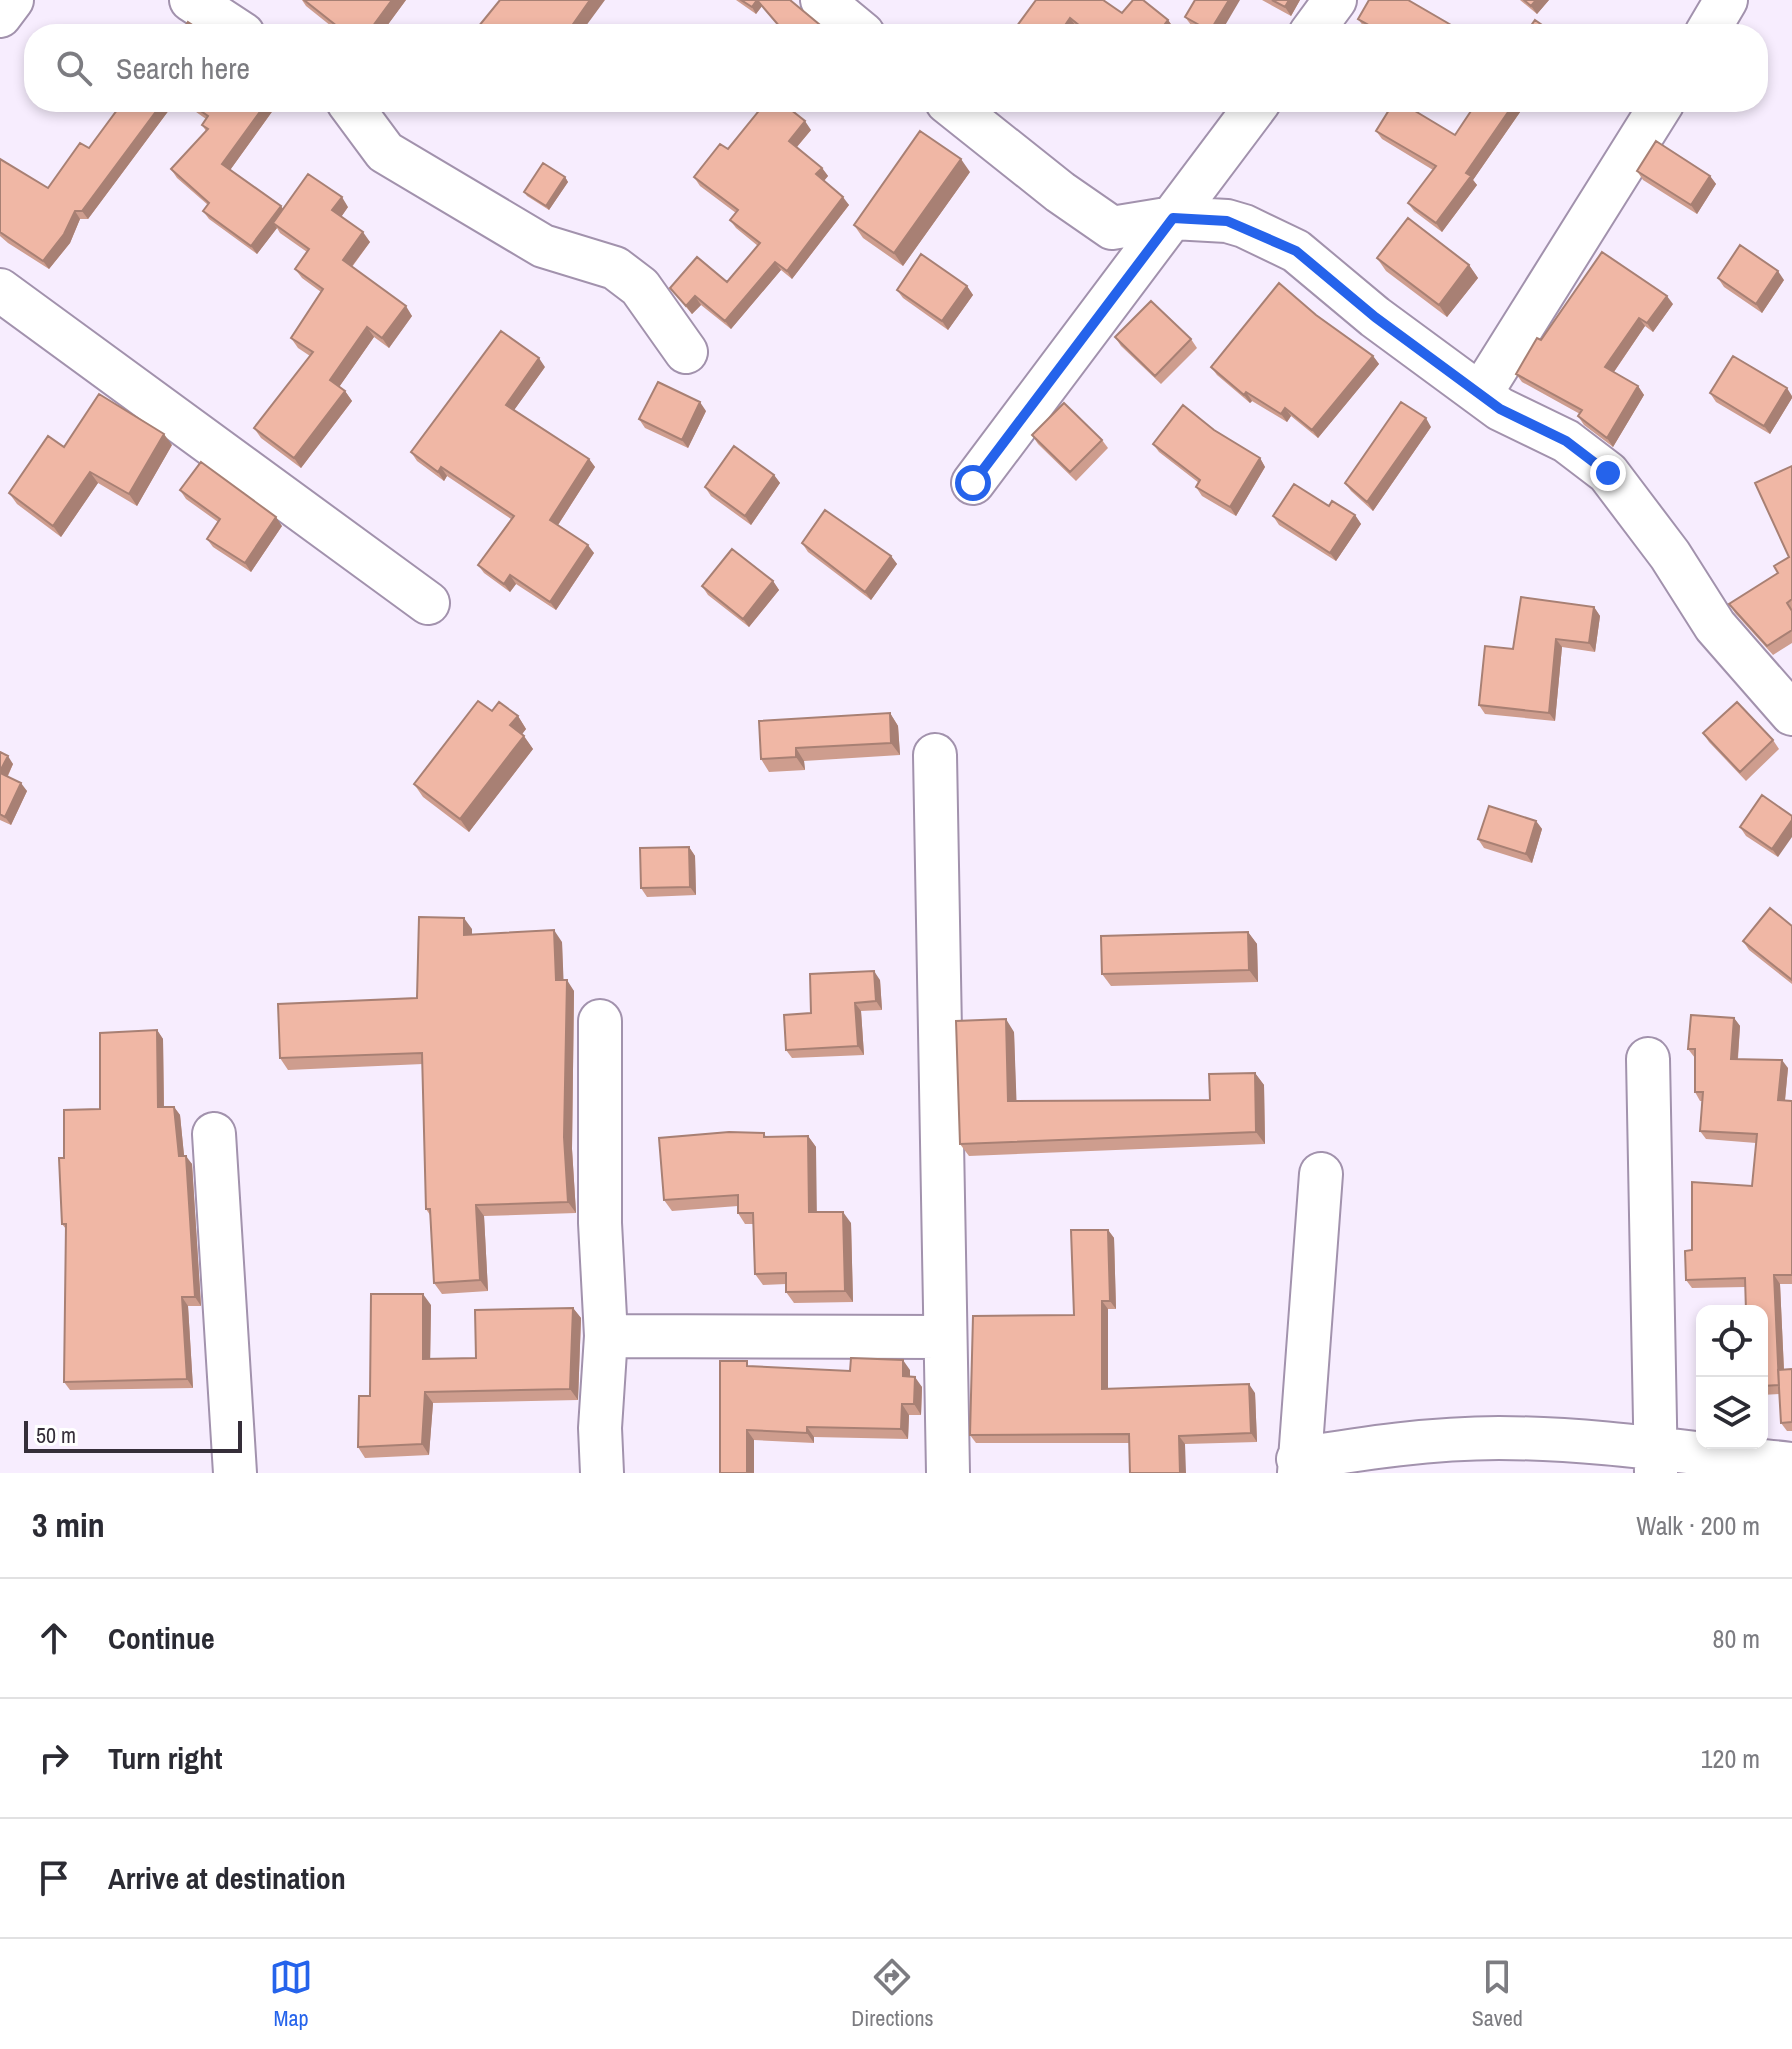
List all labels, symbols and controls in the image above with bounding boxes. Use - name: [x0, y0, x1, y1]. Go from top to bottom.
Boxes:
- search box: [24, 24, 1768, 112]
- icon: search: [52, 46, 96, 90]
- text: Search here: [116, 48, 250, 88]
- route end: [1590, 455, 1626, 491]
- route start: [955, 465, 991, 501]
- map controls: [1696, 1305, 1768, 1449]
- button: locate: [1696, 1305, 1768, 1377]
- button: layers: [1696, 1377, 1768, 1449]
- scale bar: [24, 1417, 242, 1453]
- text: 50 m: [36, 1420, 76, 1450]
- text: 3 min: [32, 1502, 105, 1548]
- text: Walk · 200 m: [1636, 1508, 1760, 1543]
- icon: ahead: [32, 1616, 76, 1660]
- text: Continue: [108, 1618, 215, 1658]
- text: 80 m: [1713, 1621, 1760, 1656]
- icon: right: [32, 1736, 76, 1780]
- text: Turn right: [108, 1738, 222, 1778]
- text: 120 m: [1701, 1741, 1760, 1776]
- icon: arrive: [32, 1856, 76, 1900]
- text: Arrive at destination: [108, 1858, 346, 1898]
- tab: Map: [269, 1955, 313, 2033]
- tab: Directions: [851, 1955, 934, 2033]
- tab: Saved: [1472, 1955, 1523, 2033]

